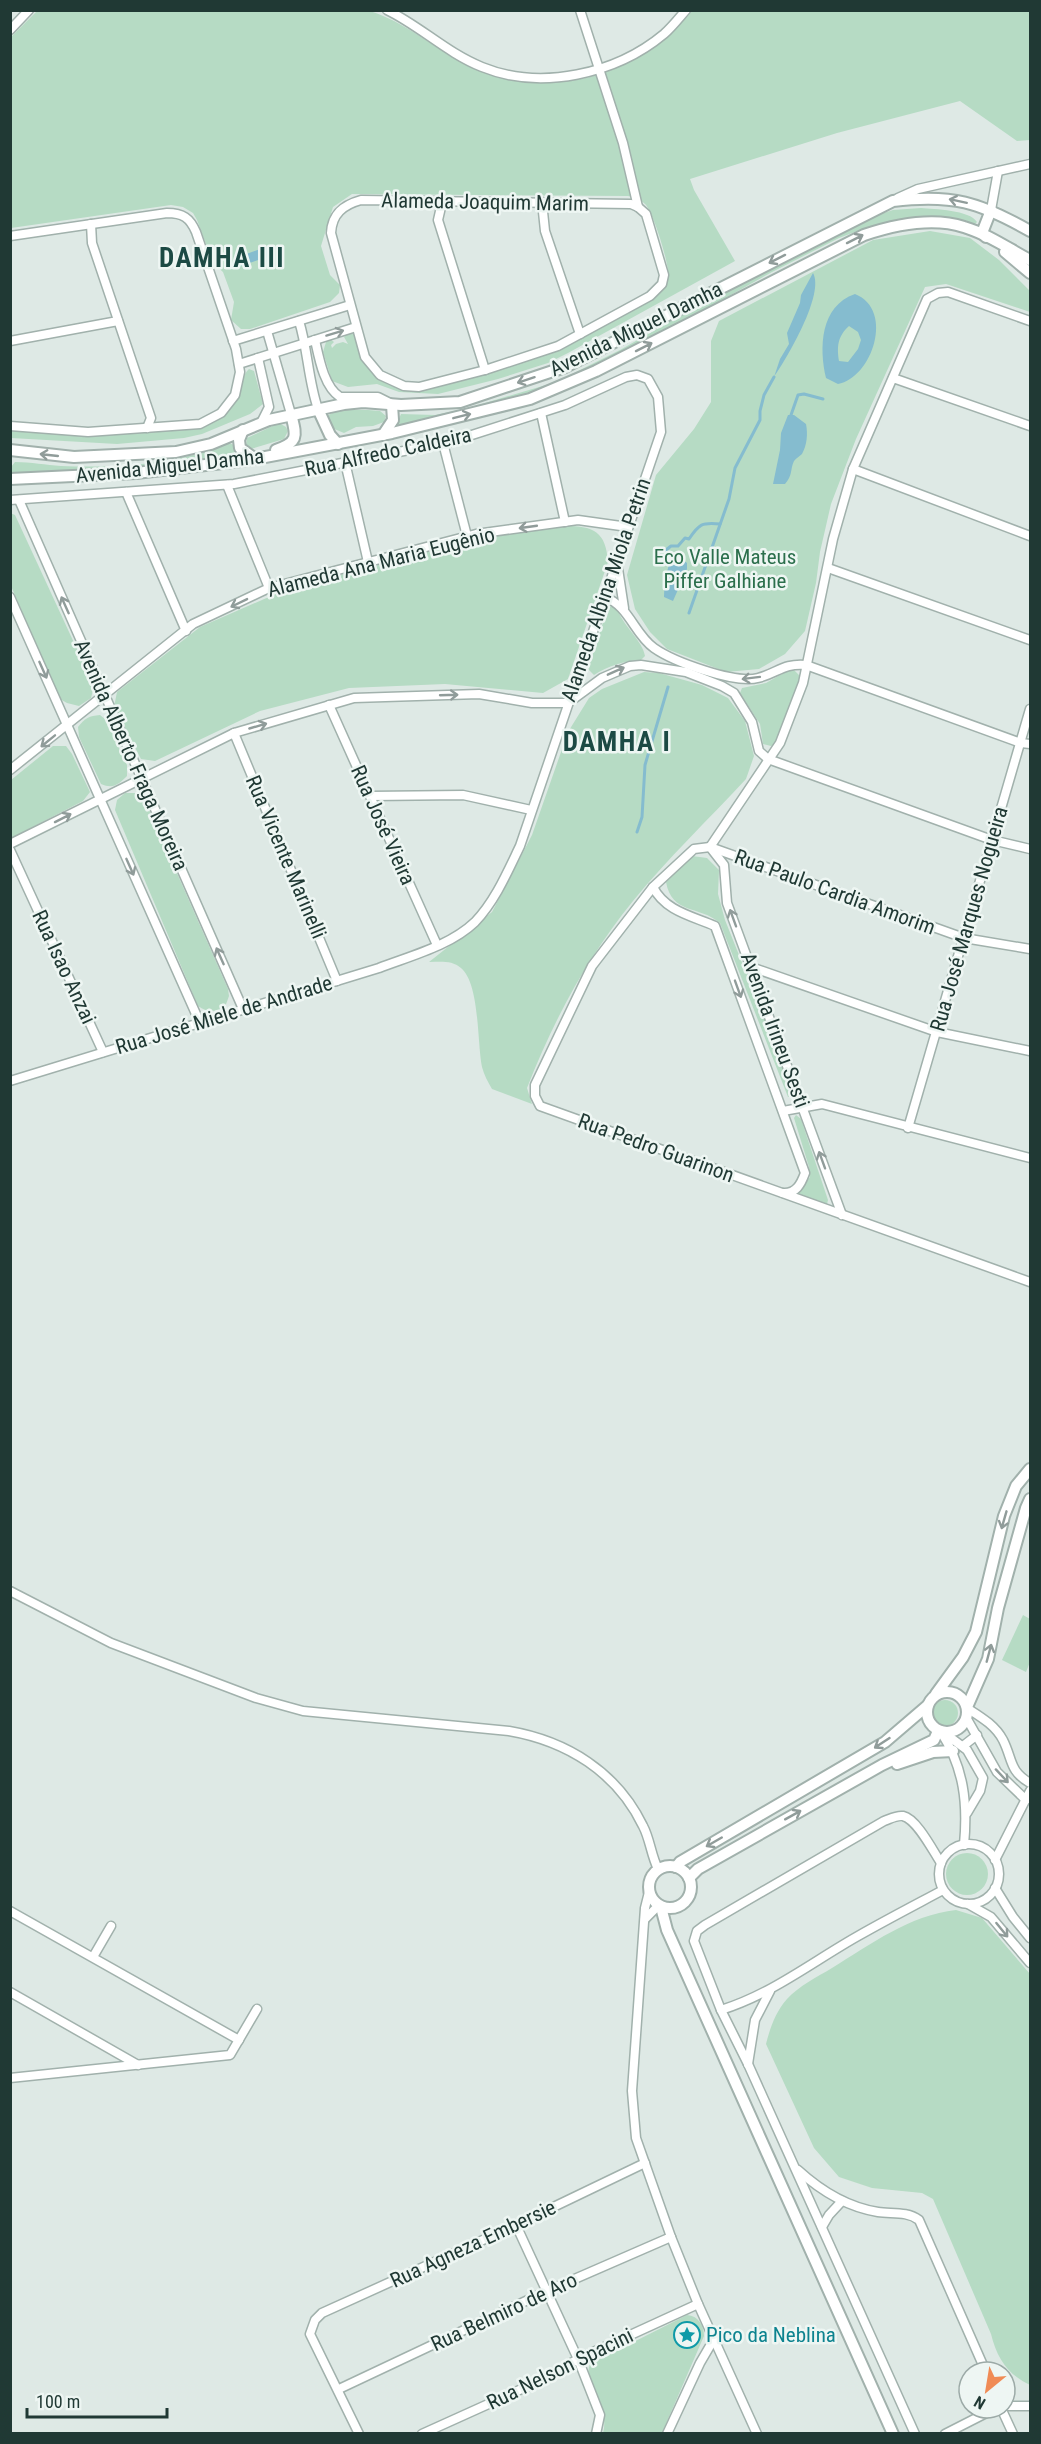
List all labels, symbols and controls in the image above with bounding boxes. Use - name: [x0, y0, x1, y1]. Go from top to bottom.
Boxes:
- street label: Alameda Joaquim Marim: [381, 188, 589, 216]
- one-way arrow: [949, 194, 968, 206]
- one-way arrow: [846, 233, 863, 245]
- district label: DAMHA III: [159, 242, 285, 274]
- one-way arrow: [769, 254, 787, 265]
- street label: Avenida Miguel Damha: [546, 277, 726, 381]
- one-way arrow: [325, 327, 344, 338]
- one-way arrow: [634, 341, 652, 352]
- one-way arrow: [517, 375, 536, 386]
- one-way arrow: [453, 409, 472, 421]
- street label: Rua Alfredo Caldeira: [303, 423, 473, 481]
- street label: Avenida Miguel Damha: [75, 444, 265, 488]
- one-way arrow: [40, 449, 59, 460]
- street label: Alameda Albina Miola Petrin: [556, 475, 656, 705]
- street label: Alameda Ana Maria Eugênio: [265, 522, 497, 602]
- one-way arrow: [519, 522, 539, 533]
- park label: Eco Valle Mateus Piffer Galhiane: [654, 545, 796, 593]
- one-way arrow: [58, 596, 70, 614]
- one-way arrow: [231, 597, 249, 609]
- street label: Avenida Alberto Fraga Moreira: [69, 636, 193, 874]
- one-way arrow: [38, 660, 49, 678]
- one-way arrow: [607, 665, 625, 677]
- one-way arrow: [741, 673, 761, 684]
- one-way arrow: [438, 690, 458, 701]
- one-way arrow: [248, 720, 267, 731]
- district label: DAMHA I: [563, 726, 671, 758]
- one-way arrow: [40, 734, 56, 747]
- street label: Rua José Vieira: [346, 761, 420, 889]
- street label: Rua Vicente Marinelli: [241, 772, 331, 942]
- street label: Rua José Marques Nogueira: [925, 804, 1013, 1034]
- one-way arrow: [53, 812, 71, 823]
- street label: Rua Paulo Cardia Amorim: [731, 844, 939, 940]
- one-way arrow: [126, 858, 137, 876]
- street label: Rua Isao Anzai: [27, 906, 101, 1028]
- one-way arrow: [726, 909, 737, 927]
- one-way arrow: [214, 947, 225, 965]
- street label: Avenida Irineu Sesti: [736, 949, 814, 1111]
- street label: Rua José Miele de Andrade: [113, 971, 335, 1059]
- one-way arrow: [733, 979, 744, 997]
- street label: Rua Pedro Guarinon: [575, 1109, 737, 1187]
- one-way arrow: [816, 1151, 827, 1169]
- one-way arrow: [998, 1510, 1009, 1529]
- one-way arrow: [984, 1644, 996, 1663]
- one-way arrow: [874, 1738, 891, 1750]
- one-way arrow: [994, 1768, 1009, 1783]
- one-way arrow: [784, 1809, 801, 1821]
- one-way arrow: [706, 1837, 723, 1849]
- one-way arrow: [995, 1922, 1009, 1937]
- street label: Rua Agneza Embersie: [386, 2195, 560, 2293]
- street label: Rua Belmiro de Aro: [427, 2268, 581, 2356]
- place icon: Pico da Neblina: [672, 2320, 702, 2350]
- street label: Rua Nelson Spacini: [483, 2323, 637, 2415]
- place label: Pico da Neblina: [706, 2323, 836, 2347]
- north arrow: [957, 2360, 1017, 2420]
- scale bar: [27, 2381, 166, 2419]
- text: 100 m: [36, 2391, 80, 2412]
- text: N: [971, 2392, 989, 2413]

